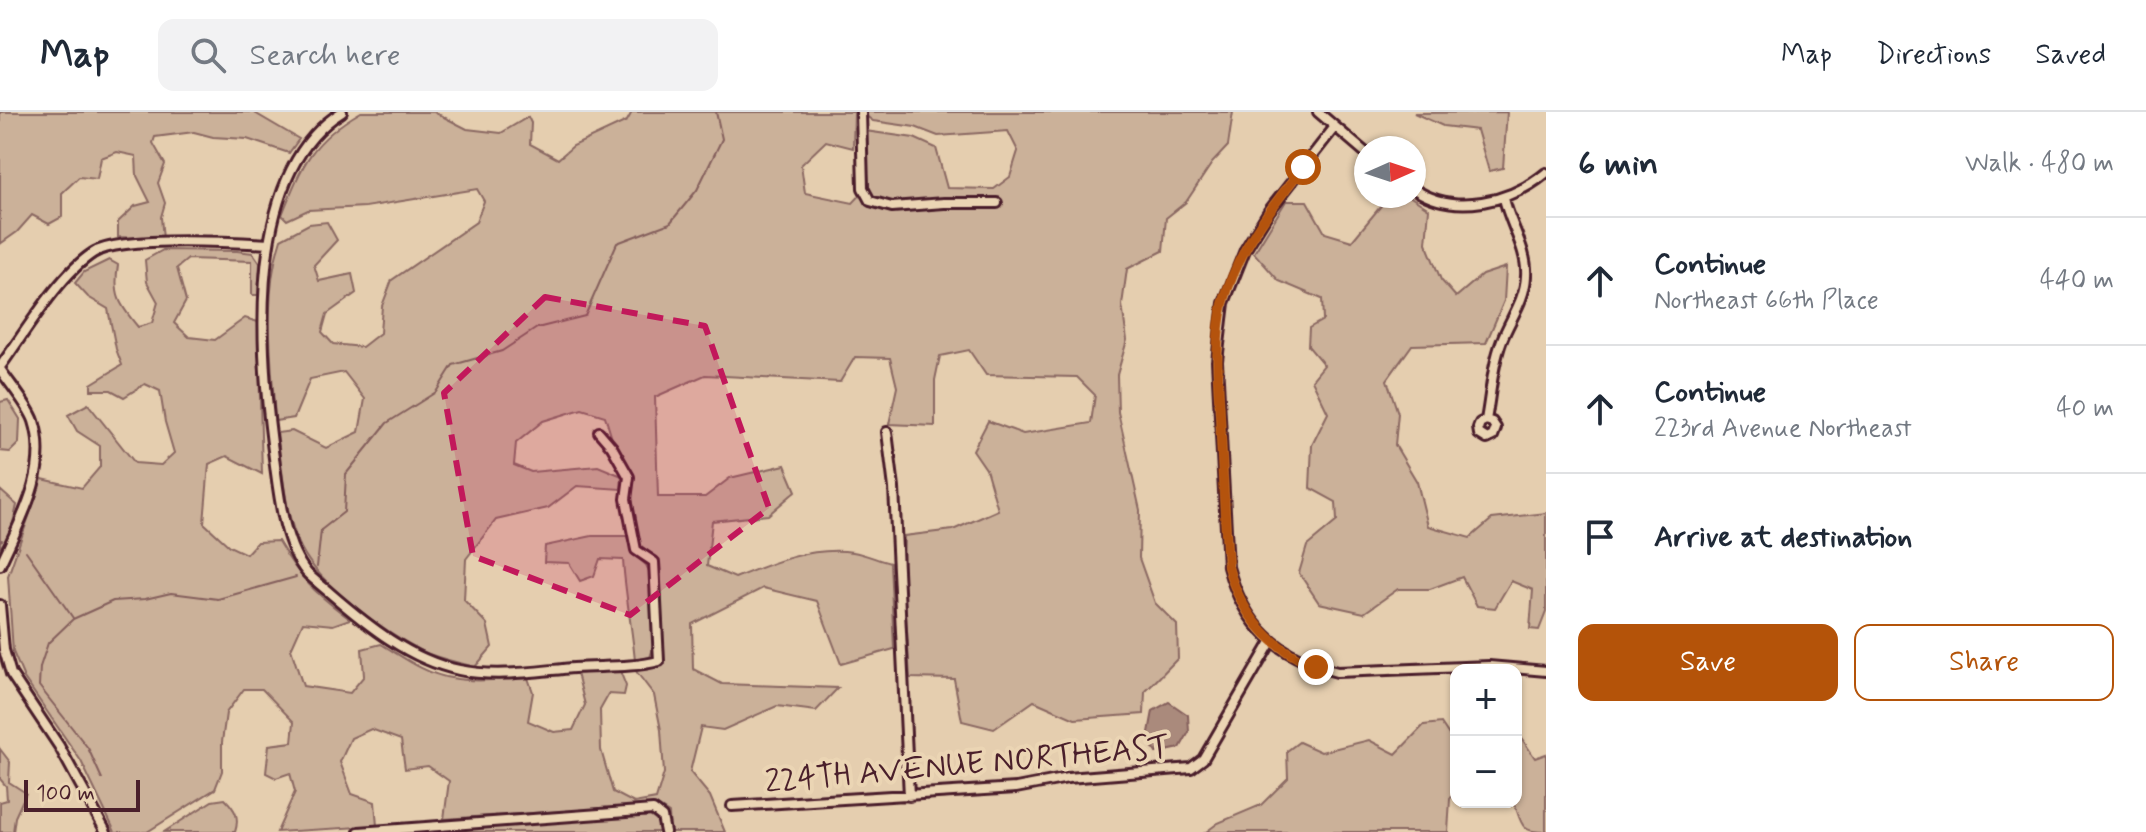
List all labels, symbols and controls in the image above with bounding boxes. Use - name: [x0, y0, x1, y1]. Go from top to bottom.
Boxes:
- search box: [158, 19, 718, 91]
- text: Map: [40, 31, 110, 80]
- icon: search: [186, 33, 230, 77]
- text: Search here: [250, 36, 401, 75]
- text: Map: [1781, 37, 1832, 74]
- text: Directions: [1876, 37, 1991, 74]
- text: Saved: [2035, 37, 2106, 74]
- north arrow: [1354, 136, 1426, 208]
- text: 6 min: [1578, 142, 1658, 187]
- text: Walk · 480 m: [1965, 147, 2114, 181]
- route start: [1285, 149, 1321, 185]
- text: Continue: [1654, 245, 1766, 284]
- icon: ahead: [1578, 259, 1622, 303]
- text: 440 m: [2040, 264, 2114, 298]
- text: Northeast 66th Place: [1654, 284, 1879, 318]
- text: Continue: [1654, 373, 1766, 412]
- icon: ahead: [1578, 387, 1622, 431]
- text: 40 m: [2056, 392, 2114, 426]
- text: 223rd Avenue Northeast: [1654, 412, 1912, 446]
- icon: arrive: [1578, 515, 1622, 559]
- text: Arrive at destination: [1654, 518, 1912, 557]
- button: Save: [1578, 624, 1838, 701]
- button: Share: [1854, 624, 2114, 701]
- route end: [1298, 649, 1334, 685]
- map controls: [1450, 664, 1522, 808]
- button: +: [1450, 664, 1522, 736]
- street label: 224TH AVENUE NORTHEAST: [763, 726, 1171, 804]
- button: −: [1450, 736, 1522, 808]
- scale bar: [24, 776, 140, 812]
- text: 100 m: [36, 780, 95, 808]

